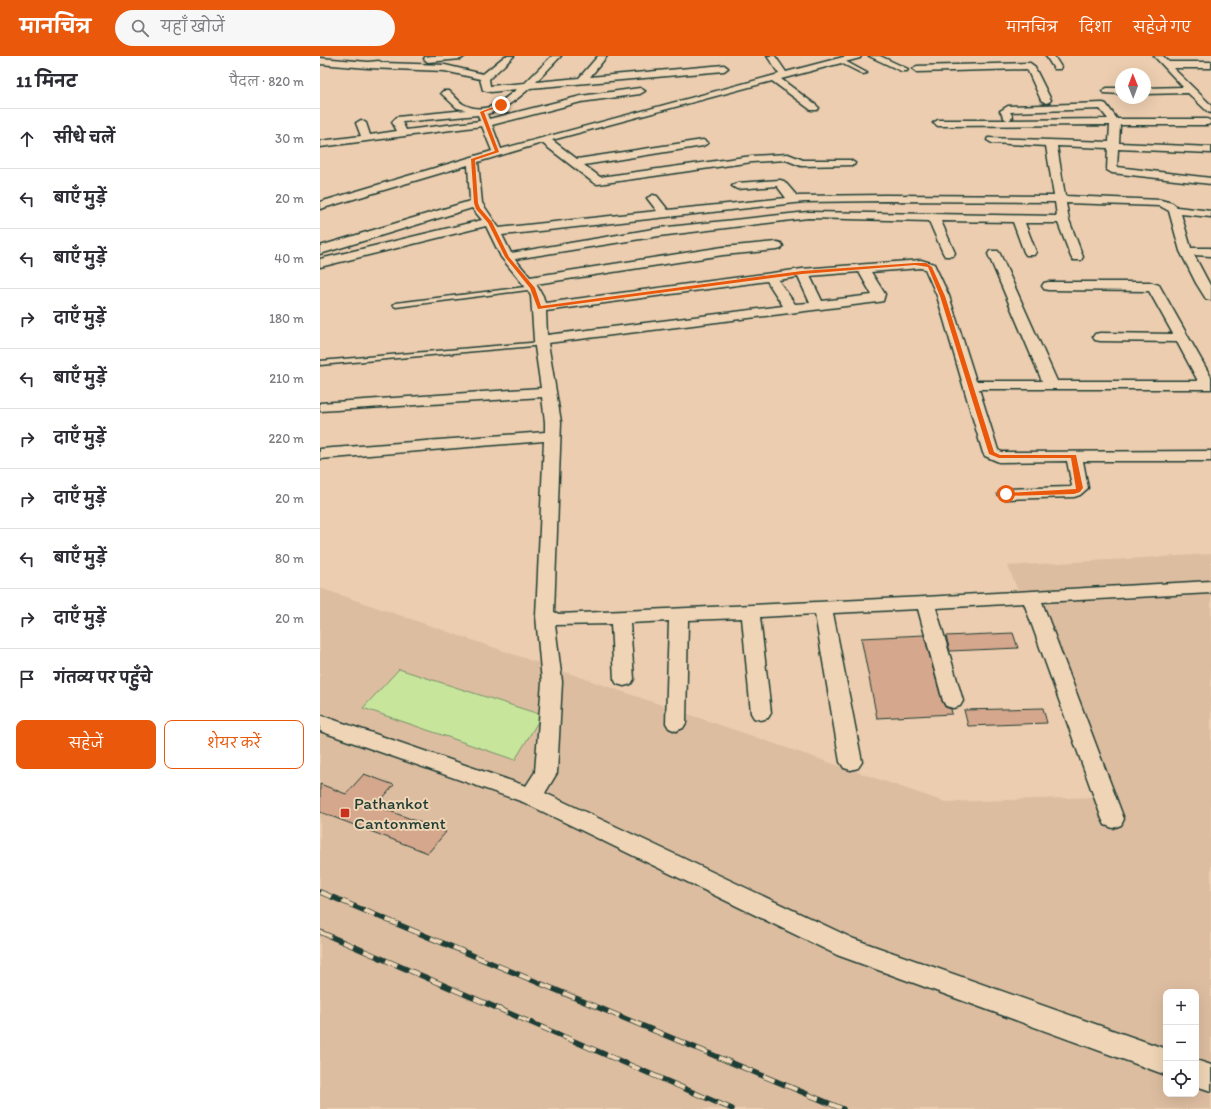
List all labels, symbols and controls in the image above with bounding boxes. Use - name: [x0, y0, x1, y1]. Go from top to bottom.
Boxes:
- search box: [115, 10, 395, 46]
- text: मानचित्र: [20, 15, 91, 38]
- icon: search: [129, 17, 151, 39]
- text: यहाँ खोजें: [161, 18, 225, 36]
- text: मानचित्र: [1006, 19, 1058, 36]
- text: दिशा: [1080, 19, 1111, 36]
- text: सहेजे गए: [1133, 19, 1191, 36]
- north arrow: [1115, 68, 1151, 104]
- text: 11 मिनट: [16, 71, 77, 91]
- text: पैदल · 820 m: [229, 74, 304, 89]
- route end: [492, 96, 510, 114]
- icon: ahead: [16, 128, 38, 150]
- text: सीधे चलें: [54, 129, 115, 147]
- text: 30 m: [275, 131, 304, 146]
- icon: left: [16, 188, 38, 210]
- text: बाएँ मुड़ें: [54, 189, 106, 207]
- text: 20 m: [275, 191, 304, 206]
- icon: left: [16, 248, 38, 270]
- text: बाएँ मुड़ें: [54, 249, 106, 267]
- text: 40 m: [274, 251, 304, 266]
- icon: right: [16, 308, 38, 330]
- text: दाएँ मुड़ें: [54, 309, 106, 327]
- text: 180 m: [269, 311, 304, 326]
- icon: left: [16, 368, 38, 390]
- text: बाएँ मुड़ें: [54, 369, 106, 387]
- text: 210 m: [269, 371, 304, 386]
- icon: right: [16, 428, 38, 450]
- text: दाएँ मुड़ें: [54, 429, 106, 447]
- text: 220 m: [268, 431, 304, 446]
- route start: [997, 485, 1015, 503]
- icon: right: [16, 488, 38, 510]
- text: दाएँ मुड़ें: [54, 489, 106, 507]
- text: 20 m: [275, 491, 304, 506]
- icon: left: [16, 548, 38, 570]
- text: बाएँ मुड़ें: [54, 549, 106, 567]
- text: 80 m: [275, 551, 304, 566]
- icon: right: [16, 608, 38, 630]
- text: दाएँ मुड़ें: [54, 609, 106, 627]
- text: 20 m: [275, 611, 304, 626]
- icon: arrive: [16, 668, 38, 690]
- text: गंतव्य पर पहुँचे: [54, 669, 152, 687]
- button: सहेजें: [16, 720, 156, 769]
- button: शेयर करें: [164, 720, 304, 769]
- place label: Pathankot Cantonment: [354, 793, 446, 833]
- marker: Pathankot Cantonment: [339, 807, 351, 819]
- map controls: [1163, 989, 1199, 1097]
- button: +: [1163, 989, 1199, 1025]
- button: −: [1163, 1025, 1199, 1061]
- button: locate: [1163, 1061, 1199, 1097]

